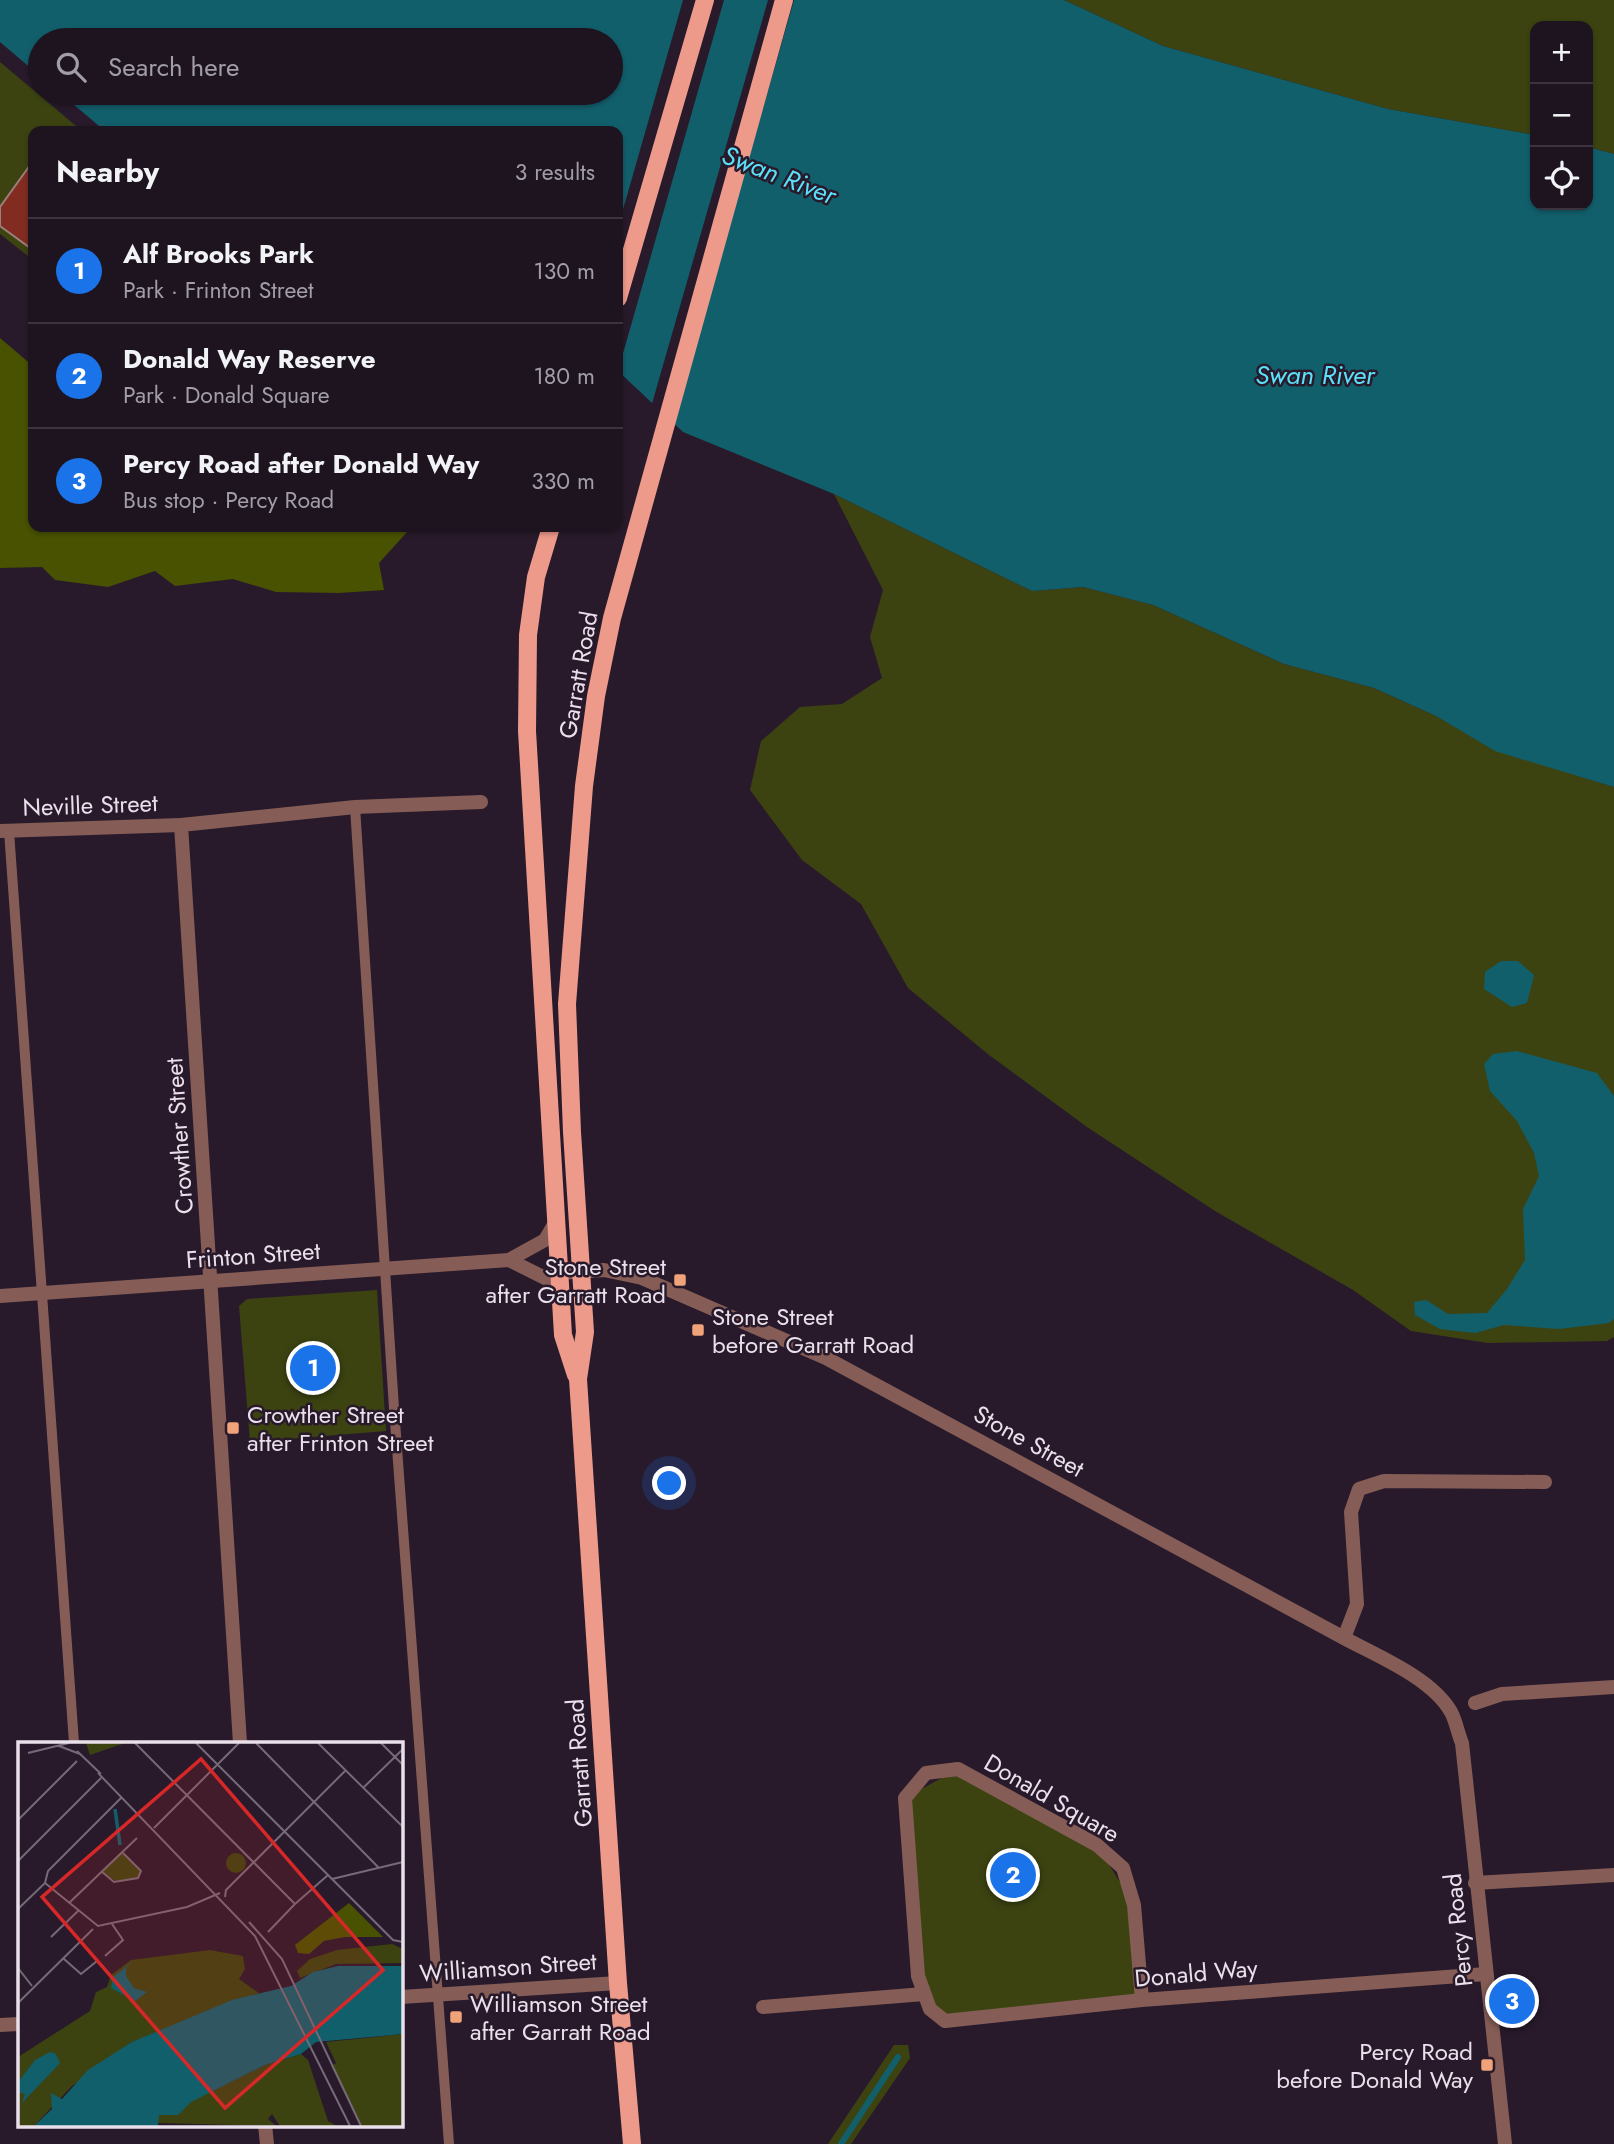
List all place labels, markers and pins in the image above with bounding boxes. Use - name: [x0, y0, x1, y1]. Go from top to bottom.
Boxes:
- place label: Stone Street after Garratt Road: [485, 1249, 666, 1312]
- marker: Stone Street after Garratt Road: [672, 1272, 688, 1288]
- place label: Stone Street before Garratt Road: [712, 1299, 914, 1362]
- marker: Stone Street before Garratt Road: [690, 1322, 706, 1338]
- pin: 1: [290, 1342, 336, 1394]
- place label: Crowther Street after Frinton Street: [247, 1397, 434, 1460]
- marker: Crowther Street after Frinton Street: [225, 1420, 241, 1436]
- pin: 2: [990, 1849, 1036, 1901]
- pin: 3: [1489, 1975, 1535, 2027]
- place label: Williamson Street after Garratt Road: [470, 1986, 651, 2049]
- marker: Williamson Street after Garratt Road: [448, 2009, 464, 2025]
- place label: Percy Road before Donald Way: [1276, 2034, 1473, 2097]
- marker: Percy Road before Donald Way: [1479, 2057, 1495, 2073]

